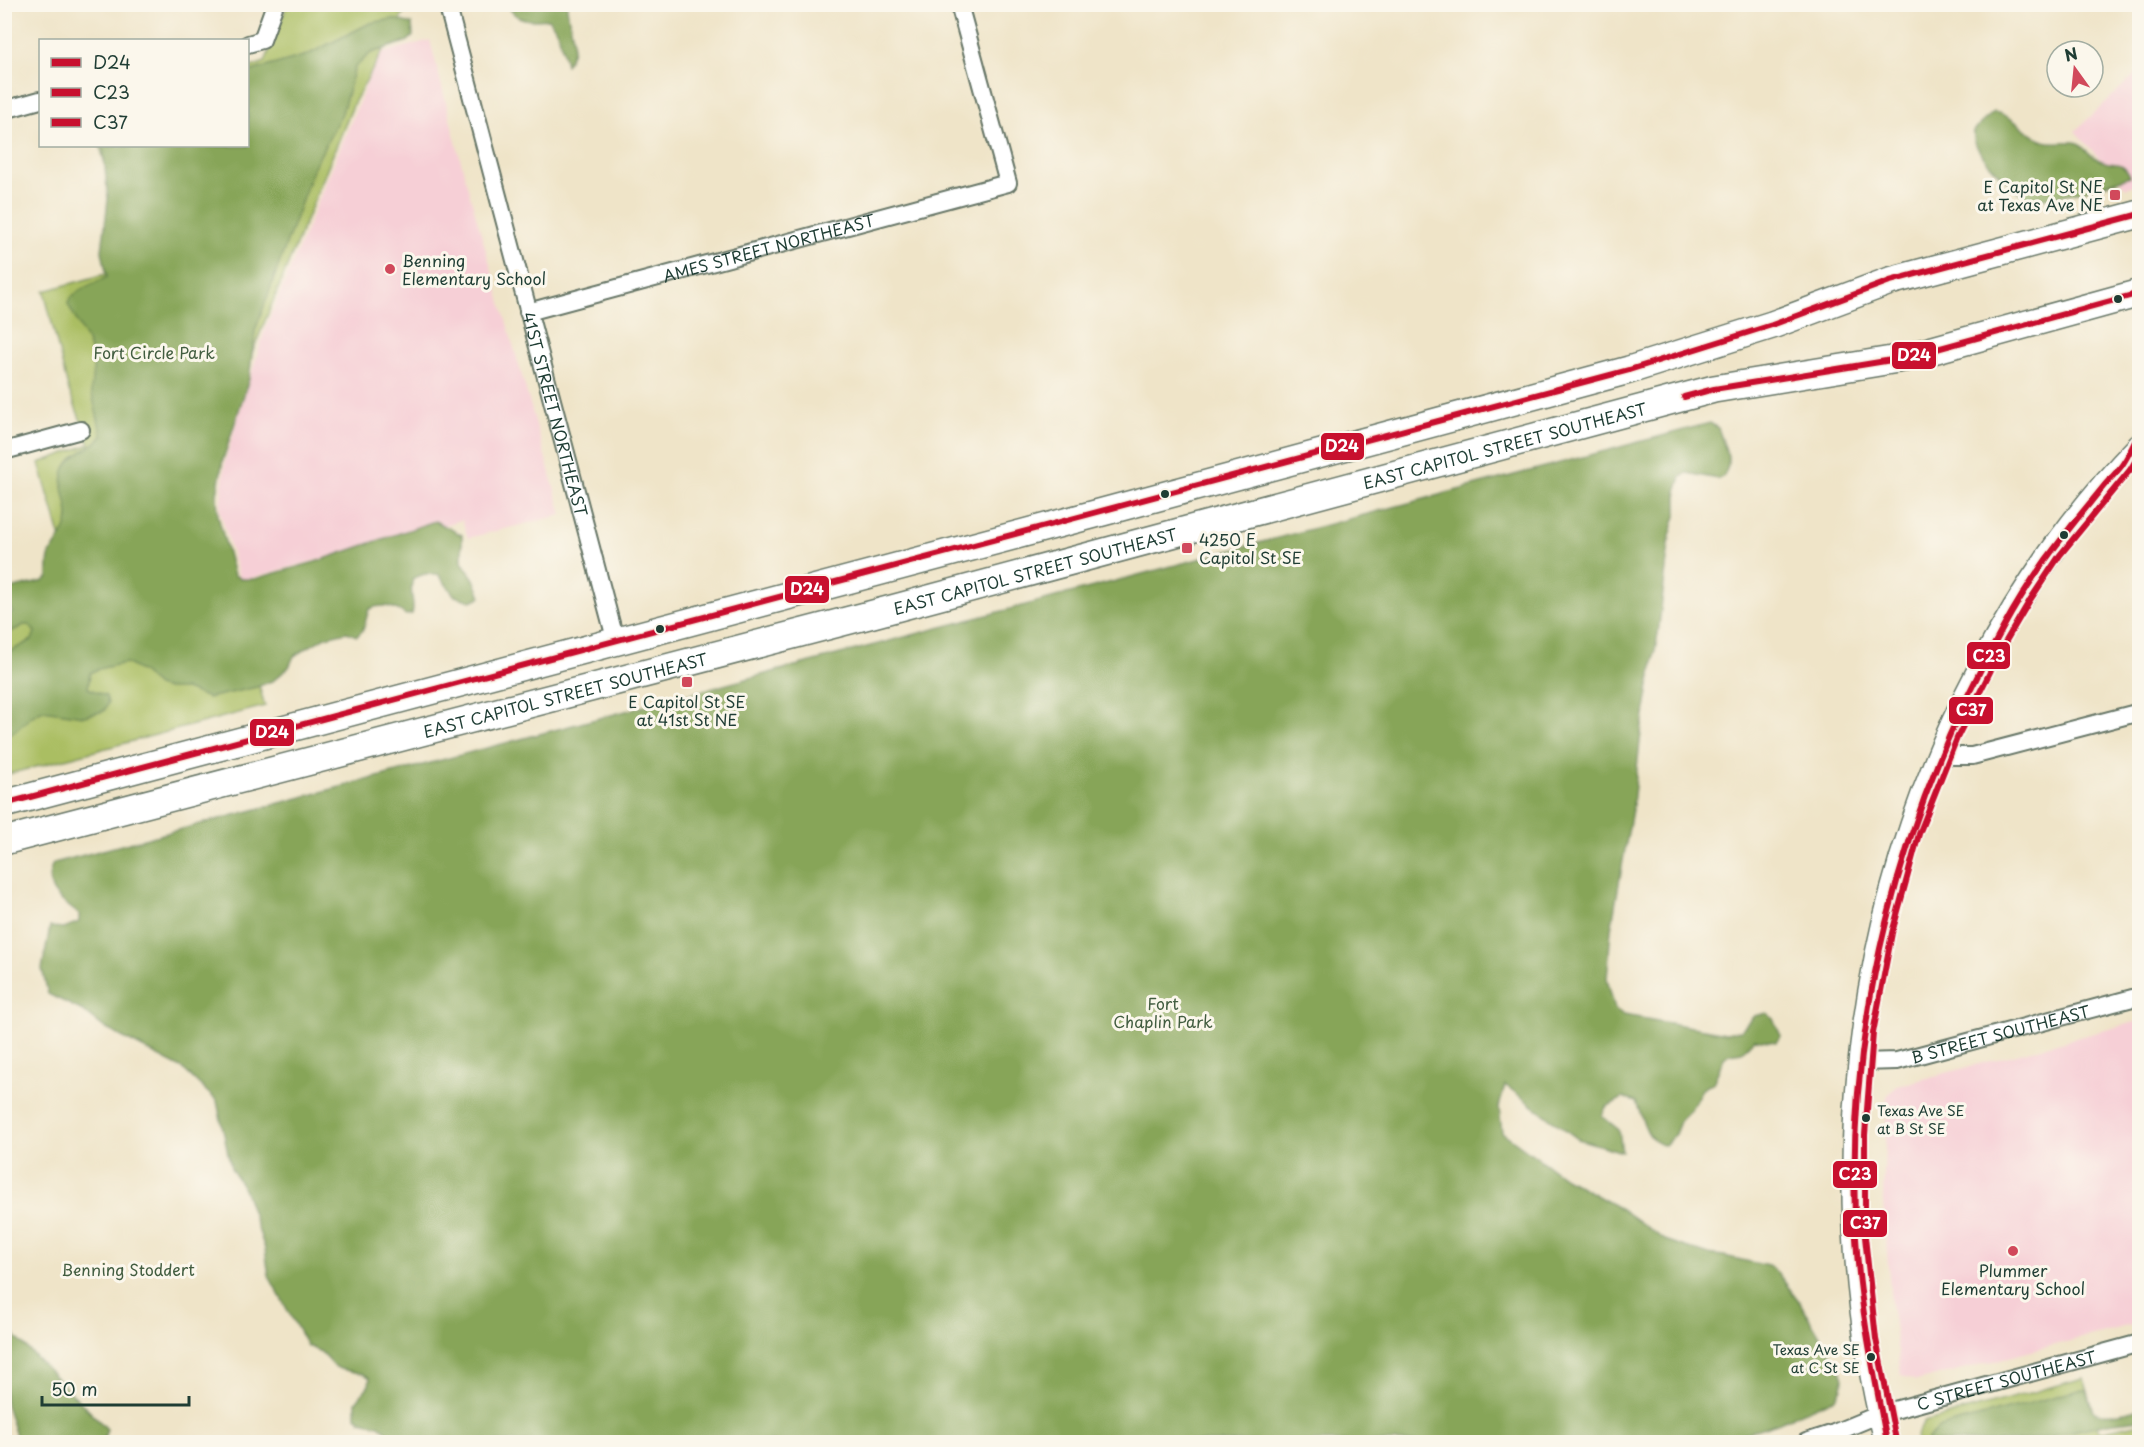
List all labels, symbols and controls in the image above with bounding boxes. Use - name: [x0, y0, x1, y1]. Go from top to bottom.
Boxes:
- legend: [39, 39, 249, 147]
- north arrow: [2045, 39, 2105, 99]
- text: N: [2062, 40, 2080, 67]
- text: D24: [93, 48, 131, 75]
- text: C23: [93, 78, 130, 105]
- text: C37: [93, 108, 128, 135]
- place label: E Capitol St NE at Texas Ave NE: [1977, 174, 2103, 216]
- marker: E Capitol St NE at Texas Ave NE: [2108, 188, 2122, 202]
- street label: AMES STREET NORTHEAST: [660, 207, 877, 287]
- place label: Benning Elementary School: [402, 248, 546, 290]
- marker: Benning Elementary School: [383, 262, 397, 276]
- unlabelled marker: [2112, 293, 2124, 305]
- street label: 41ST STREET NORTHEAST: [517, 309, 594, 519]
- park label: Fort Circle Park: [93, 340, 215, 364]
- line badge: D24: [1891, 341, 1937, 370]
- text: D24: [1897, 342, 1931, 366]
- street label: EAST CAPITOL STREET SOUTHEAST: [1360, 396, 1649, 494]
- line badge: D24: [1320, 432, 1365, 461]
- text: D24: [1325, 433, 1359, 457]
- unlabelled marker: [1159, 488, 1171, 500]
- street label: EAST CAPITOL STREET SOUTHEAST: [891, 521, 1180, 620]
- place label: 4250 E Capitol St SE: [1199, 527, 1302, 569]
- unlabelled marker: [2058, 529, 2070, 541]
- marker: 4250 E Capitol St SE: [1180, 541, 1194, 555]
- line badge: D24: [784, 575, 830, 604]
- text: D24: [790, 576, 824, 600]
- unlabelled marker: [654, 623, 666, 635]
- line badge: C23: [1966, 641, 2011, 670]
- text: C23: [1973, 643, 2005, 667]
- street label: EAST CAPITOL STREET SOUTHEAST: [420, 646, 710, 743]
- marker: E Capitol St SE at 41st St NE: [680, 675, 694, 689]
- place label: E Capitol St SE at 41st St NE: [628, 689, 746, 731]
- line badge: C37: [1948, 696, 1994, 725]
- text: C37: [1956, 697, 1987, 721]
- line badge: D24: [249, 718, 295, 747]
- text: D24: [255, 719, 289, 743]
- park label: Fort Chaplin Park: [1113, 991, 1213, 1033]
- street label: B STREET SOUTHEAST: [1908, 998, 2092, 1069]
- place label: Texas Ave SE at B St SE: [1877, 1100, 1965, 1139]
- marker: Texas Ave SE at B St SE: [1860, 1112, 1872, 1124]
- line badge: C23: [1832, 1160, 1878, 1189]
- text: C23: [1839, 1161, 1871, 1185]
- line badge: C37: [1842, 1209, 1888, 1238]
- text: C37: [1850, 1210, 1881, 1234]
- marker: Plummer Elementary School: [2006, 1244, 2020, 1258]
- park label: Benning Stoddert: [61, 1257, 195, 1281]
- place label: Plummer Elementary School: [1941, 1258, 2085, 1300]
- place label: Texas Ave SE at C St SE: [1772, 1339, 1860, 1378]
- street label: C STREET SOUTHEAST: [1914, 1344, 2099, 1415]
- marker: Texas Ave SE at C St SE: [1865, 1351, 1877, 1363]
- scale bar: [42, 1369, 189, 1407]
- text: 50 m: [51, 1375, 98, 1402]

